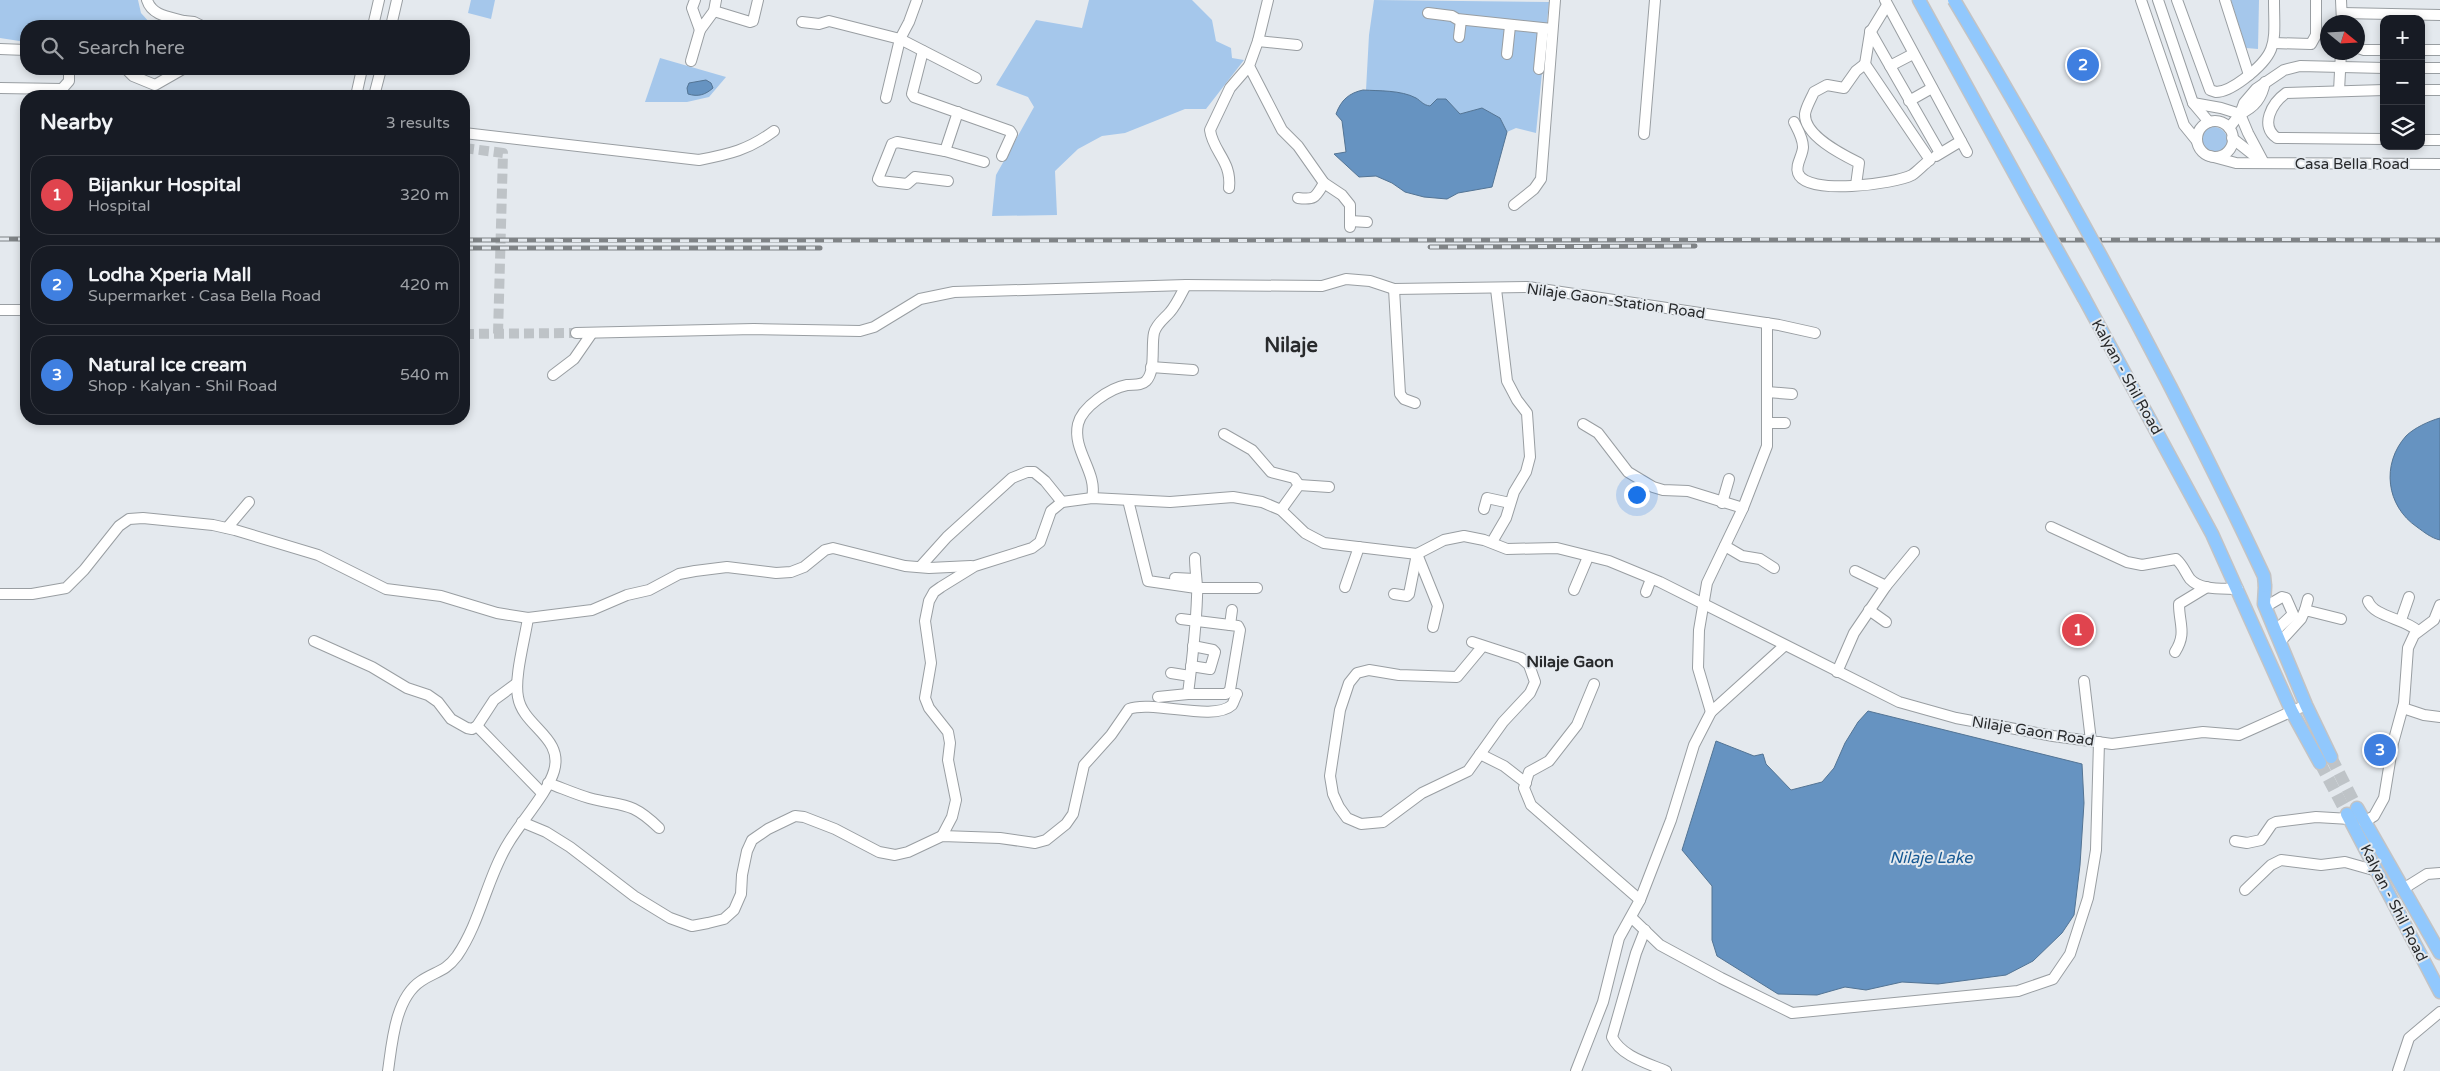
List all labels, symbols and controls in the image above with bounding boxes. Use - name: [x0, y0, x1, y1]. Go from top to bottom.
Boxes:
- north arrow: [2320, 15, 2365, 60]
- map controls: [2380, 15, 2425, 150]
- button: +: [2380, 15, 2425, 60]
- search box: [20, 20, 470, 75]
- icon: search: [38, 34, 66, 62]
- text: Search here: [78, 37, 185, 59]
- pin: 2: [2067, 46, 2099, 84]
- button: −: [2380, 60, 2425, 105]
- button: layers: [2380, 105, 2425, 150]
- text: Nearby: [40, 110, 113, 135]
- text: 3 results: [386, 113, 450, 133]
- street label: Casa Bella Road: [2295, 155, 2409, 173]
- text: Bijankur Hospital: [88, 174, 241, 196]
- text: 1: [52, 185, 62, 205]
- text: 320 m: [400, 185, 449, 205]
- text: Hospital: [88, 196, 150, 216]
- text: Lodha Xperia Mall: [88, 264, 251, 286]
- text: 2: [52, 275, 62, 295]
- text: 420 m: [400, 275, 449, 295]
- street label: Nilaje Gaon-Station Road: [1526, 280, 1706, 322]
- text: Supermarket · Casa Bella Road: [88, 286, 321, 306]
- street label: Kalyan - Shil Road: [2088, 316, 2166, 438]
- district label: Nilaje: [1264, 334, 1318, 358]
- text: Natural Ice cream: [88, 354, 247, 376]
- text: 3: [52, 365, 62, 385]
- text: 540 m: [400, 365, 449, 385]
- text: Shop · Kalyan - Shil Road: [88, 376, 277, 396]
- your location: [1624, 482, 1650, 508]
- pin: 1: [2062, 611, 2094, 649]
- district label: Nilaje Gaon: [1526, 652, 1614, 672]
- street label: Nilaje Gaon Road: [1971, 712, 2095, 750]
- pin: 3: [2364, 731, 2396, 769]
- street label: Kalyan - Shil Road: [2357, 841, 2431, 965]
- water label: Nilaje Lake: [1890, 848, 1973, 868]

